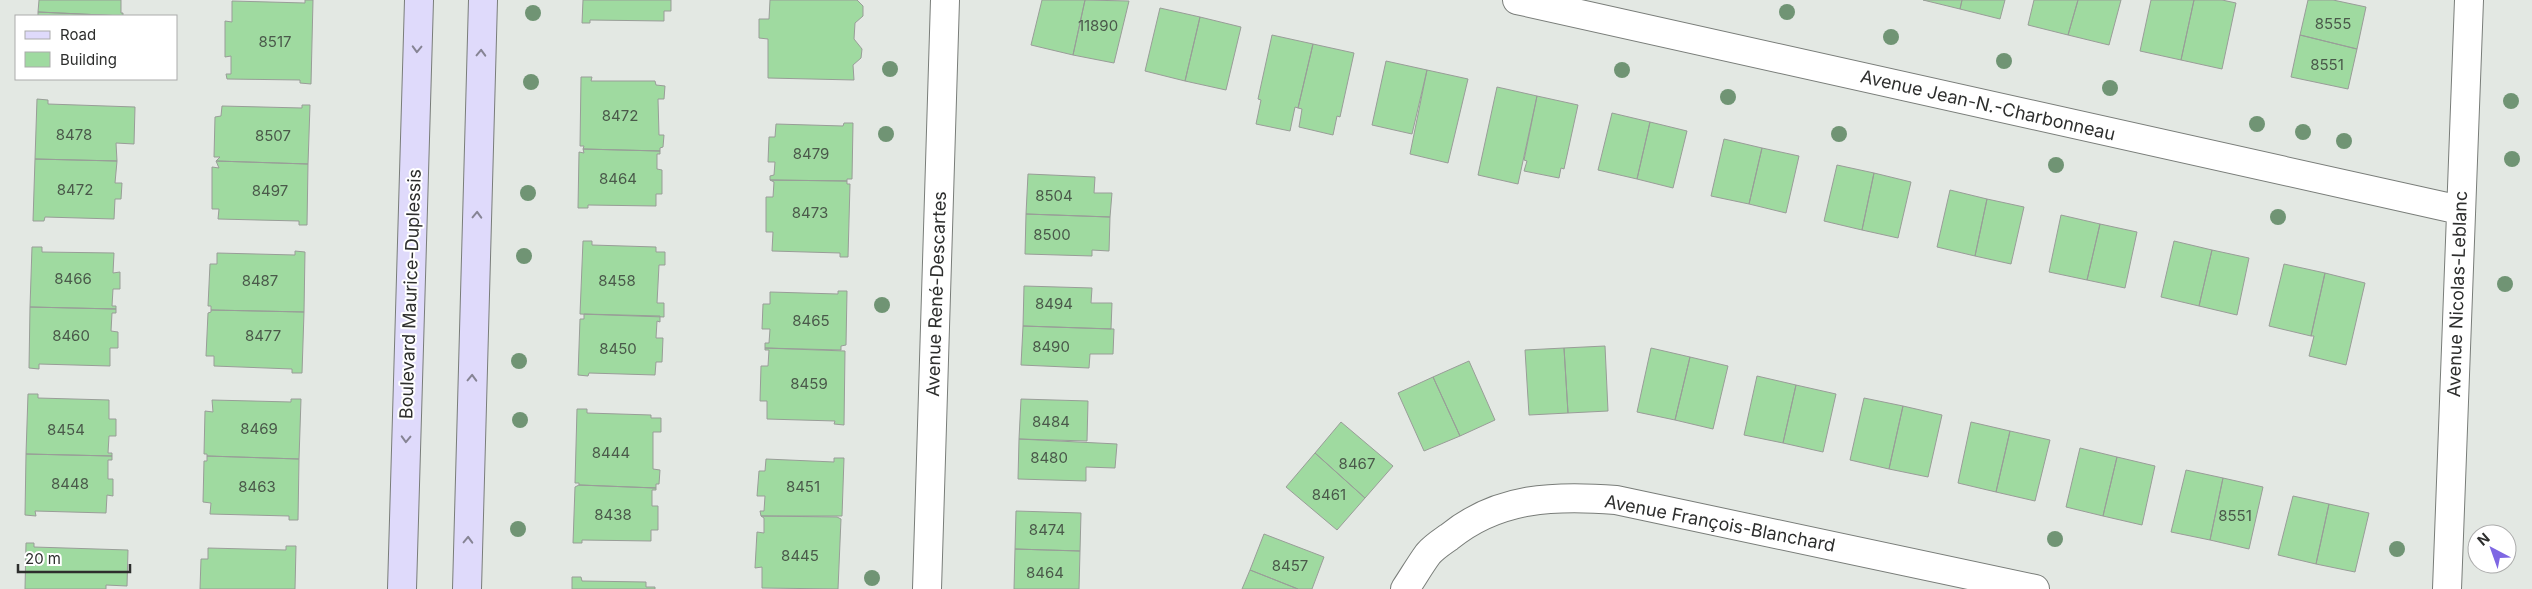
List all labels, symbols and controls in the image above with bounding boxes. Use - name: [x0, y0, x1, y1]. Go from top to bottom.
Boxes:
- house number: 8555: [2315, 14, 2351, 33]
- legend: [15, 15, 178, 80]
- house number: 11890: [1078, 16, 1118, 35]
- text: Road: [60, 25, 96, 44]
- house number: 8517: [259, 32, 292, 51]
- one-way arrow: [412, 45, 422, 53]
- one-way arrow: [476, 49, 486, 56]
- text: Building: [60, 50, 117, 69]
- house number: 8551: [2310, 55, 2344, 74]
- street label: Avenue Jean-N.-Charbonneau: [1859, 65, 2117, 145]
- house number: 8472: [602, 106, 638, 125]
- house number: 8478: [56, 125, 92, 144]
- house number: 8507: [255, 126, 291, 145]
- house number: 8479: [793, 144, 829, 163]
- street label: Boulevard Maurice-Duplessis: [395, 169, 425, 419]
- house number: 8464: [599, 169, 637, 188]
- house number: 8472: [57, 180, 93, 199]
- house number: 8497: [252, 181, 288, 200]
- house number: 8504: [1035, 186, 1073, 205]
- street label: Avenue Nicolas-Leblanc: [2443, 190, 2471, 398]
- street label: Avenue René-Descartes: [922, 191, 950, 397]
- house number: 8473: [792, 203, 828, 222]
- one-way arrow: [472, 211, 482, 219]
- house number: 8500: [1033, 225, 1071, 244]
- house number: 8466: [54, 269, 92, 288]
- house number: 8487: [242, 271, 278, 290]
- house number: 8458: [598, 271, 636, 290]
- house number: 8494: [1035, 294, 1073, 313]
- house number: 8465: [792, 311, 830, 330]
- house number: 8460: [52, 326, 90, 345]
- house number: 8477: [245, 326, 281, 345]
- house number: 8490: [1032, 337, 1070, 356]
- house number: 8450: [599, 339, 637, 358]
- one-way arrow: [467, 374, 478, 382]
- house number: 8459: [790, 374, 828, 393]
- house number: 8484: [1032, 412, 1070, 431]
- house number: 8469: [240, 419, 278, 438]
- house number: 8454: [47, 420, 85, 439]
- one-way arrow: [401, 435, 411, 443]
- house number: 8444: [592, 443, 630, 462]
- house number: 8480: [1030, 448, 1068, 467]
- house number: 8467: [1339, 454, 1375, 473]
- house number: 8448: [51, 474, 89, 493]
- house number: 8463: [238, 477, 276, 496]
- house number: 8451: [786, 477, 820, 496]
- house number: 8461: [1312, 485, 1346, 504]
- street label: Avenue François-Blanchard: [1603, 490, 1837, 556]
- house number: 8438: [594, 505, 632, 524]
- house number: 8551: [2218, 506, 2252, 525]
- house number: 8474: [1029, 520, 1065, 539]
- north arrow: [2467, 524, 2517, 574]
- text: N: [2474, 529, 2493, 549]
- one-way arrow: [463, 536, 473, 544]
- scale bar: [18, 542, 130, 574]
- house number: 8445: [781, 546, 819, 565]
- text: 20 m: [25, 549, 61, 568]
- house number: 8457: [1272, 556, 1308, 575]
- house number: 8464: [1026, 563, 1064, 582]

